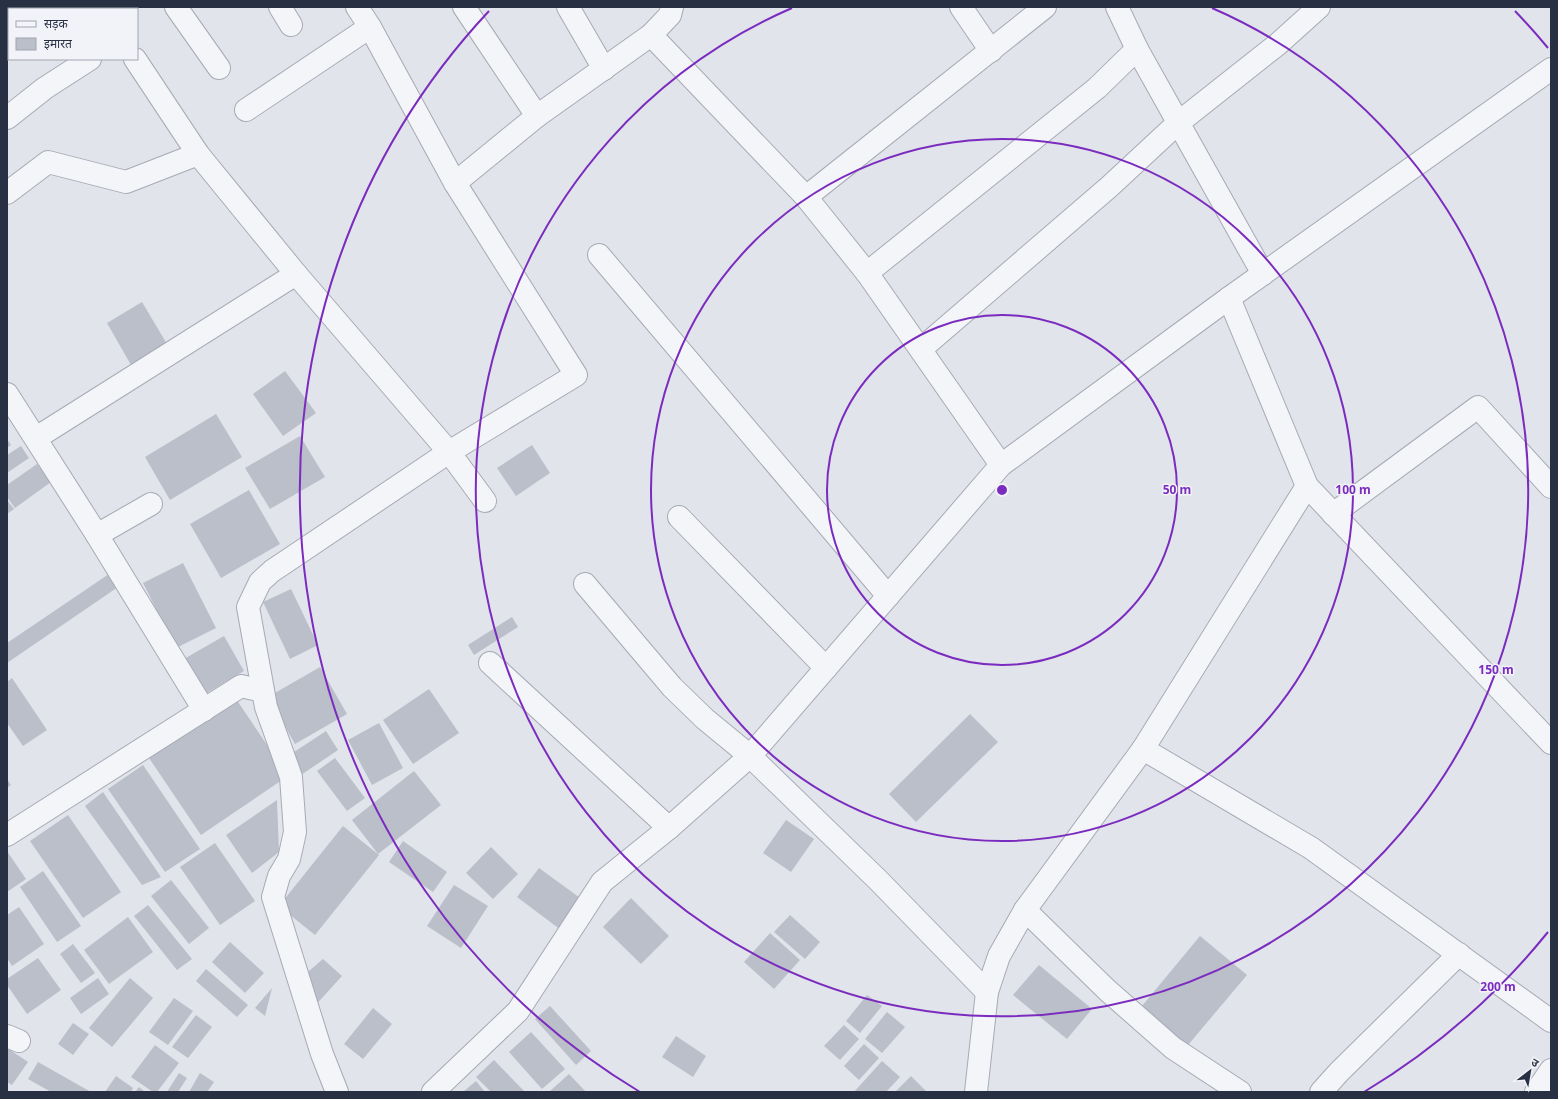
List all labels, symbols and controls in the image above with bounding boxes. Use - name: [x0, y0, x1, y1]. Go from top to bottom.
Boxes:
- legend: [8, 8, 138, 60]
- text: सड़क: [44, 15, 69, 32]
- text: इमारत: [44, 35, 73, 52]
- text: 50 m: [1163, 481, 1191, 498]
- text: 100 m: [1335, 481, 1371, 498]
- centre of rings: [995, 483, 1009, 497]
- text: 150 m: [1478, 661, 1514, 678]
- text: 200 m: [1480, 978, 1516, 995]
- north arrow: [1510, 1051, 1550, 1091]
- text: उ: [1529, 1054, 1543, 1070]

